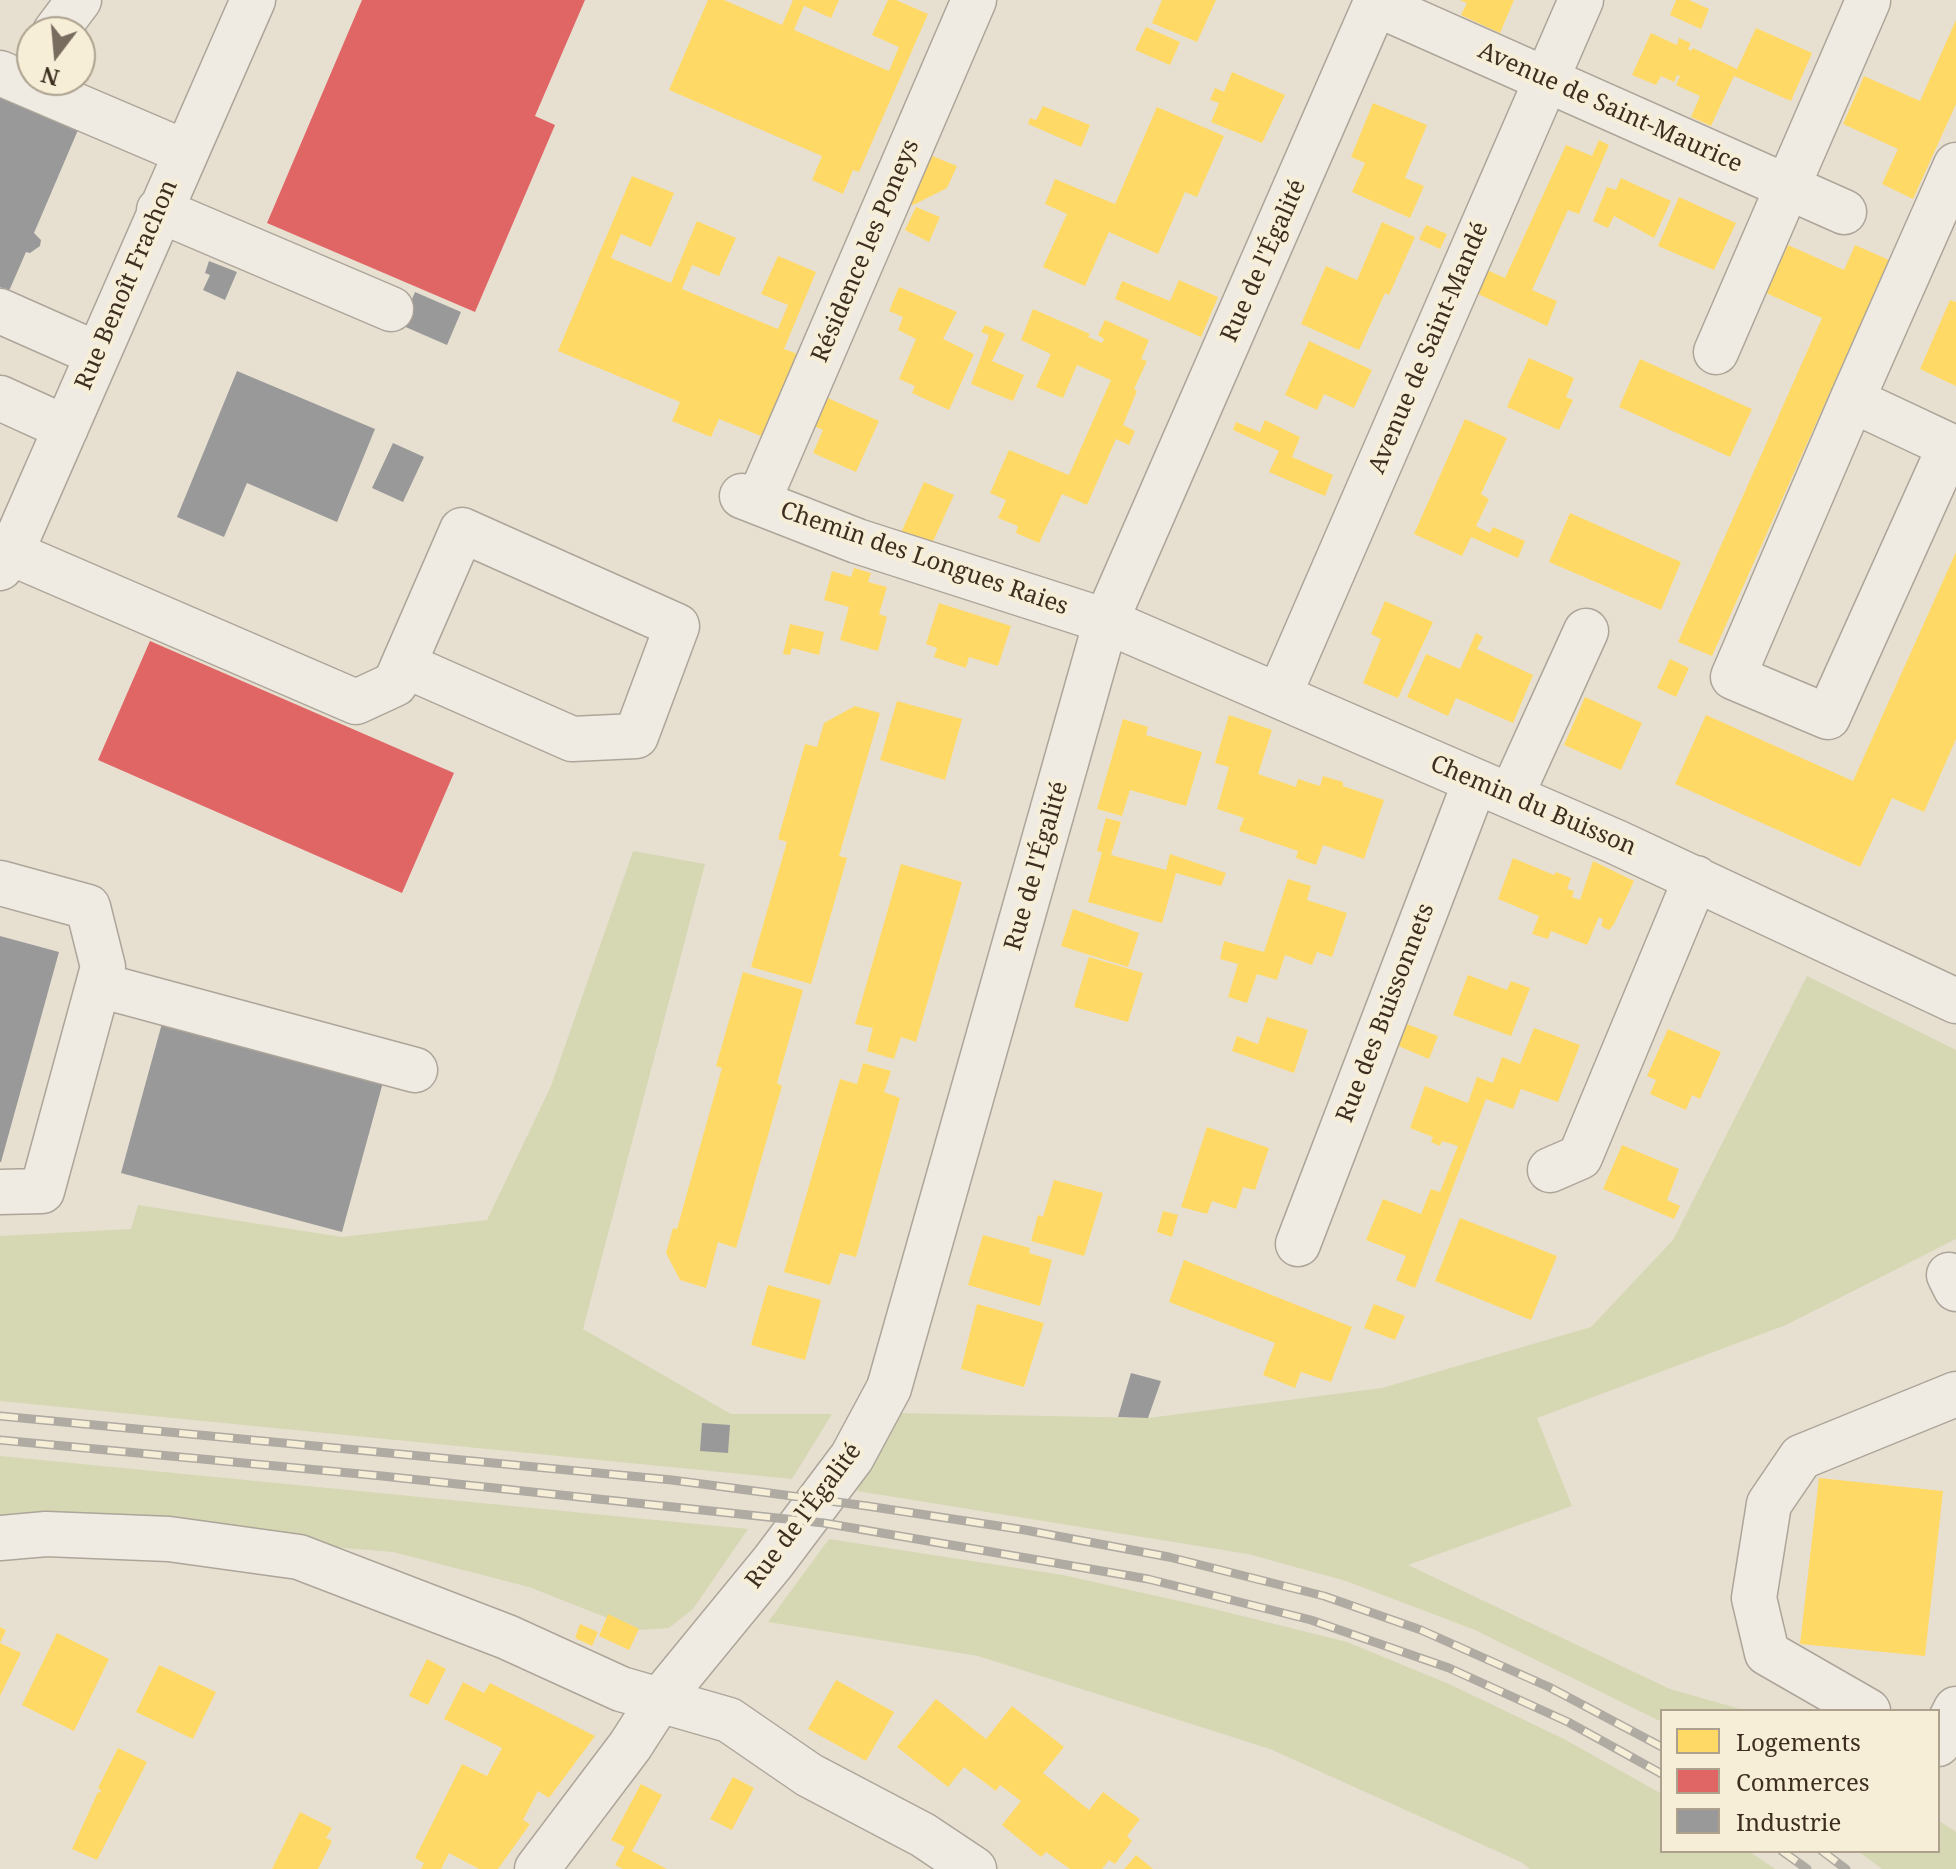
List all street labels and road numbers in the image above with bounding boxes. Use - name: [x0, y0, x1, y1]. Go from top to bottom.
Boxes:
- street label: Avenue de Saint-Maurice: [1473, 37, 1747, 179]
- street label: Résidence les Poneys: [806, 135, 926, 367]
- street label: Rue de l'Égalité: [1215, 175, 1313, 347]
- street label: Rue Benoît Frachon: [70, 176, 184, 394]
- street label: Avenue de Saint-Mandé: [1363, 218, 1495, 478]
- street label: Chemin des Longues Raies: [776, 496, 1072, 622]
- street label: Chemin du Buisson: [1426, 750, 1640, 862]
- street label: Rue de l'Égalité: [999, 778, 1075, 954]
- street label: Rue des Buissonnets: [1331, 900, 1441, 1126]
- street label: Rue de l'Égalité: [740, 1438, 868, 1594]

